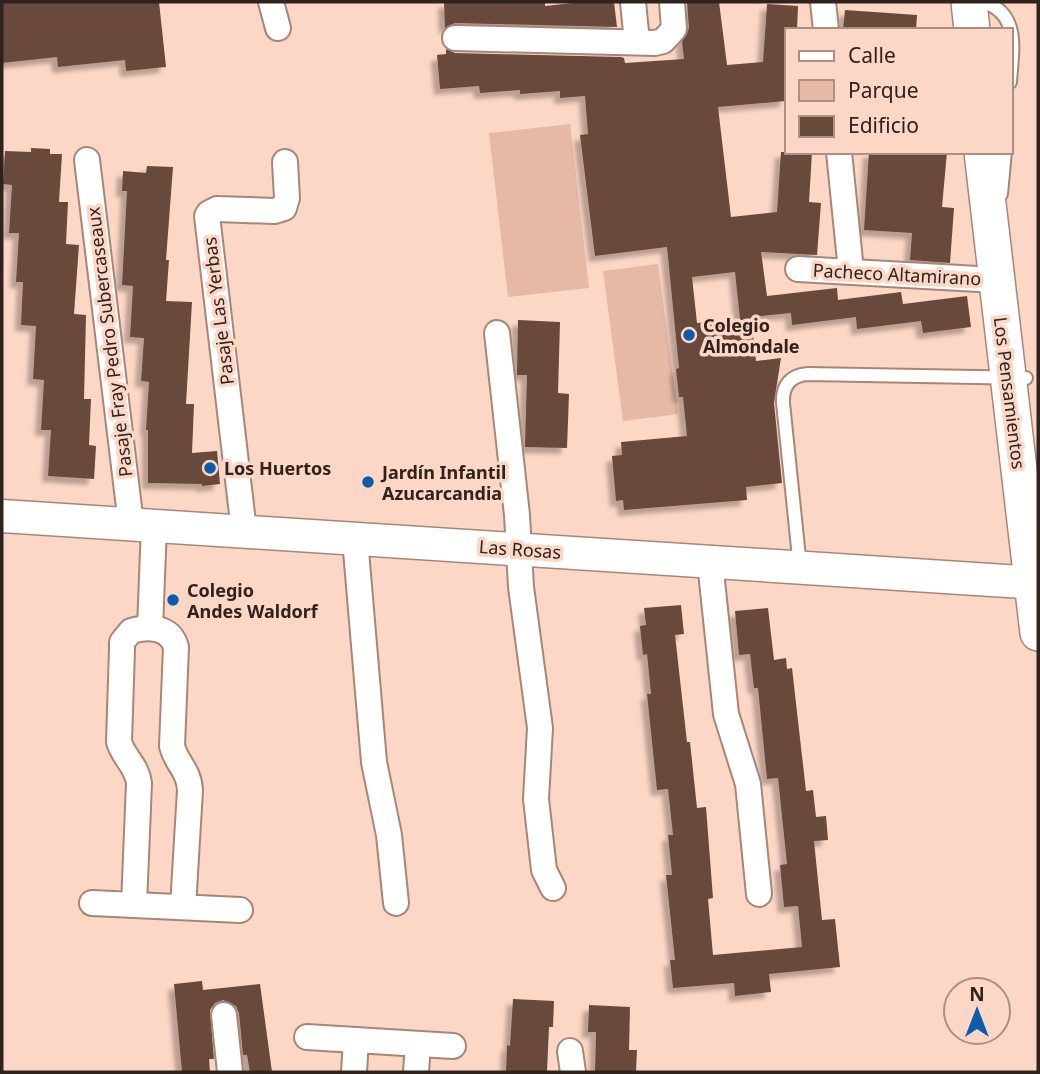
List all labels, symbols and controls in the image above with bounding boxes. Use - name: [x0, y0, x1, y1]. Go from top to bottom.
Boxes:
- legend: [785, 28, 1012, 154]
- text: Calle: [848, 41, 896, 69]
- text: Parque: [848, 76, 918, 104]
- text: Edificio: [848, 111, 919, 139]
- street label: Pasaje Fray Pedro Subercaseaux: [80, 205, 137, 478]
- street label: Pasaje Las Yerbas: [197, 236, 239, 386]
- street label: Pacheco Altamirano: [812, 258, 982, 290]
- place label: Colegio Almondale: [703, 313, 800, 358]
- street label: Los Pensamientos: [989, 315, 1031, 471]
- marker: Colegio Almondale: [681, 327, 697, 343]
- place label: Los Huertos: [224, 456, 331, 480]
- marker: Los Huertos: [202, 460, 218, 476]
- place label: Jardín Infantil Azucarcandia: [380, 460, 506, 505]
- marker: Jardín Infantil Azucarcandia: [360, 474, 376, 490]
- street label: Las Rosas: [478, 534, 562, 564]
- place label: Colegio Andes Waldorf: [187, 578, 319, 623]
- marker: Colegio Andes Waldorf: [165, 592, 181, 608]
- north arrow: [942, 976, 1012, 1046]
- text: N: [969, 981, 985, 1007]

